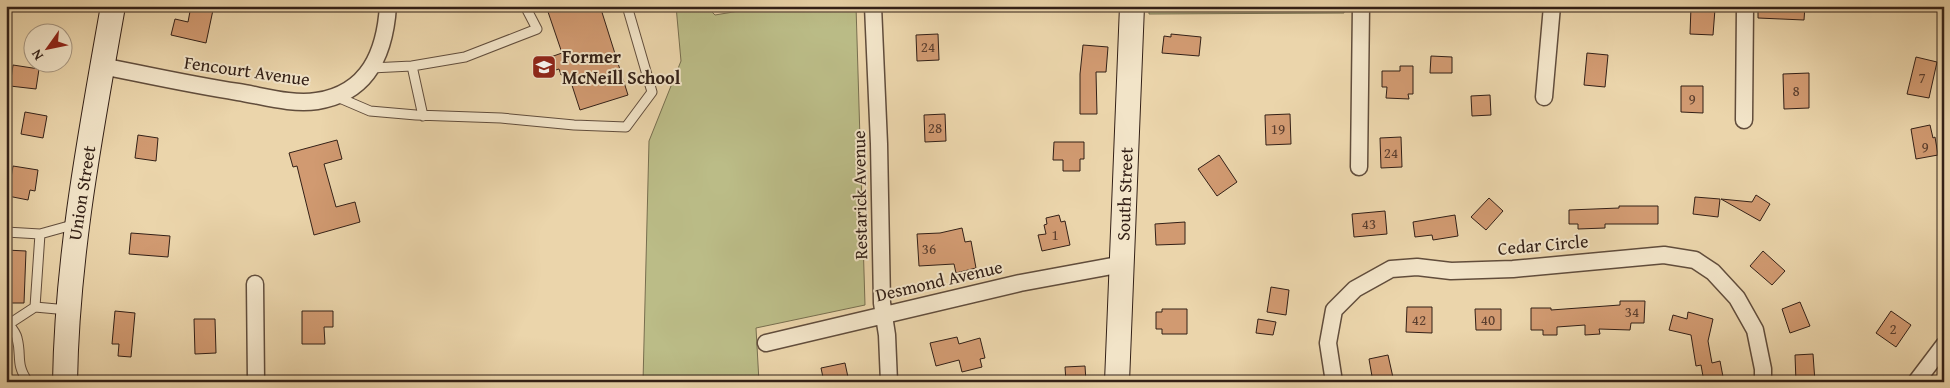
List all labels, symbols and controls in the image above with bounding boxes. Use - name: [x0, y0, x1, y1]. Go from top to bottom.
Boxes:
- north arrow: [22, 22, 72, 72]
- house number: 24: [921, 36, 935, 57]
- place label: Former McNeill School: [562, 43, 681, 91]
- text: N: [26, 45, 48, 64]
- street label: Fencourt Avenue: [183, 48, 312, 93]
- school or university icon: Former McNeill School: [531, 54, 557, 80]
- house number: 7: [1918, 67, 1926, 88]
- house number: 8: [1792, 80, 1800, 101]
- house number: 9: [1688, 88, 1696, 109]
- house number: 28: [928, 117, 942, 138]
- house number: 19: [1271, 118, 1285, 139]
- street label: Restarick Avenue: [845, 130, 874, 260]
- house number: 9: [1921, 136, 1929, 157]
- house number: 24: [1384, 142, 1398, 163]
- street label: Union Street: [61, 143, 102, 242]
- street label: South Street: [1109, 146, 1140, 241]
- house number: 43: [1362, 213, 1376, 234]
- house number: 1: [1051, 224, 1059, 245]
- street label: Cedar Circle: [1496, 227, 1589, 262]
- house number: 36: [922, 238, 936, 259]
- street label: Desmond Avenue: [873, 253, 1005, 308]
- house number: 34: [1625, 301, 1639, 322]
- house number: 42: [1412, 309, 1426, 330]
- house number: 40: [1481, 309, 1495, 330]
- house number: 2: [1889, 318, 1897, 339]

